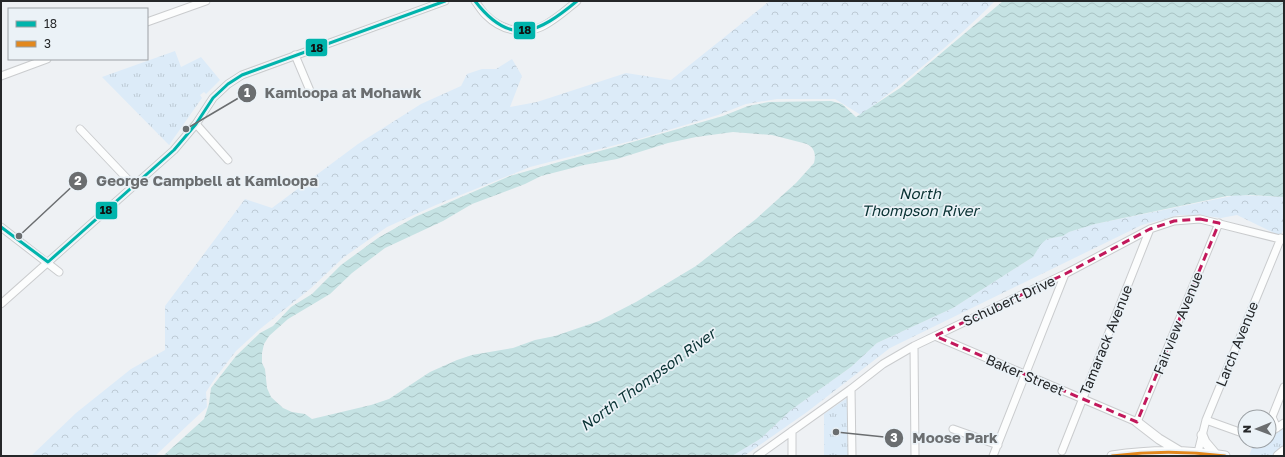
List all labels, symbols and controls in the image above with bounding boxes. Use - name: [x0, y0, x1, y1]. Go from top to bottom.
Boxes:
- legend: [8, 8, 148, 60]
- text: 18: [44, 16, 57, 31]
- line badge: 18: [513, 21, 536, 40]
- text: 18: [519, 23, 531, 36]
- text: 3: [44, 36, 51, 51]
- line badge: 18: [305, 38, 328, 57]
- text: 18: [311, 41, 323, 54]
- callout: Kamloopa at Mohawk: [237, 79, 429, 106]
- text: Kamloopa at Mohawk: [265, 83, 422, 101]
- text: 1: [244, 85, 250, 100]
- callout: George Campbell at Kamloopa: [68, 167, 325, 194]
- text: George Campbell at Kamloopa: [96, 171, 318, 189]
- text: 2: [74, 173, 82, 188]
- water label: North Thompson River: [862, 184, 981, 219]
- line badge: 18: [95, 201, 118, 220]
- text: 18: [100, 203, 112, 216]
- street label: Fairview Avenue: [1149, 269, 1206, 377]
- street label: Schubert Drive: [960, 272, 1058, 329]
- street label: Tamarack Avenue: [1076, 282, 1135, 397]
- street label: Larch Avenue: [1212, 299, 1261, 389]
- water label: North Thompson River: [576, 323, 720, 434]
- street label: Baker Street: [983, 350, 1067, 399]
- north arrow: [1237, 409, 1277, 449]
- callout: Moose Park: [884, 424, 1005, 451]
- text: N: [1240, 425, 1253, 433]
- text: Moose Park: [912, 428, 998, 446]
- text: 3: [890, 430, 898, 445]

